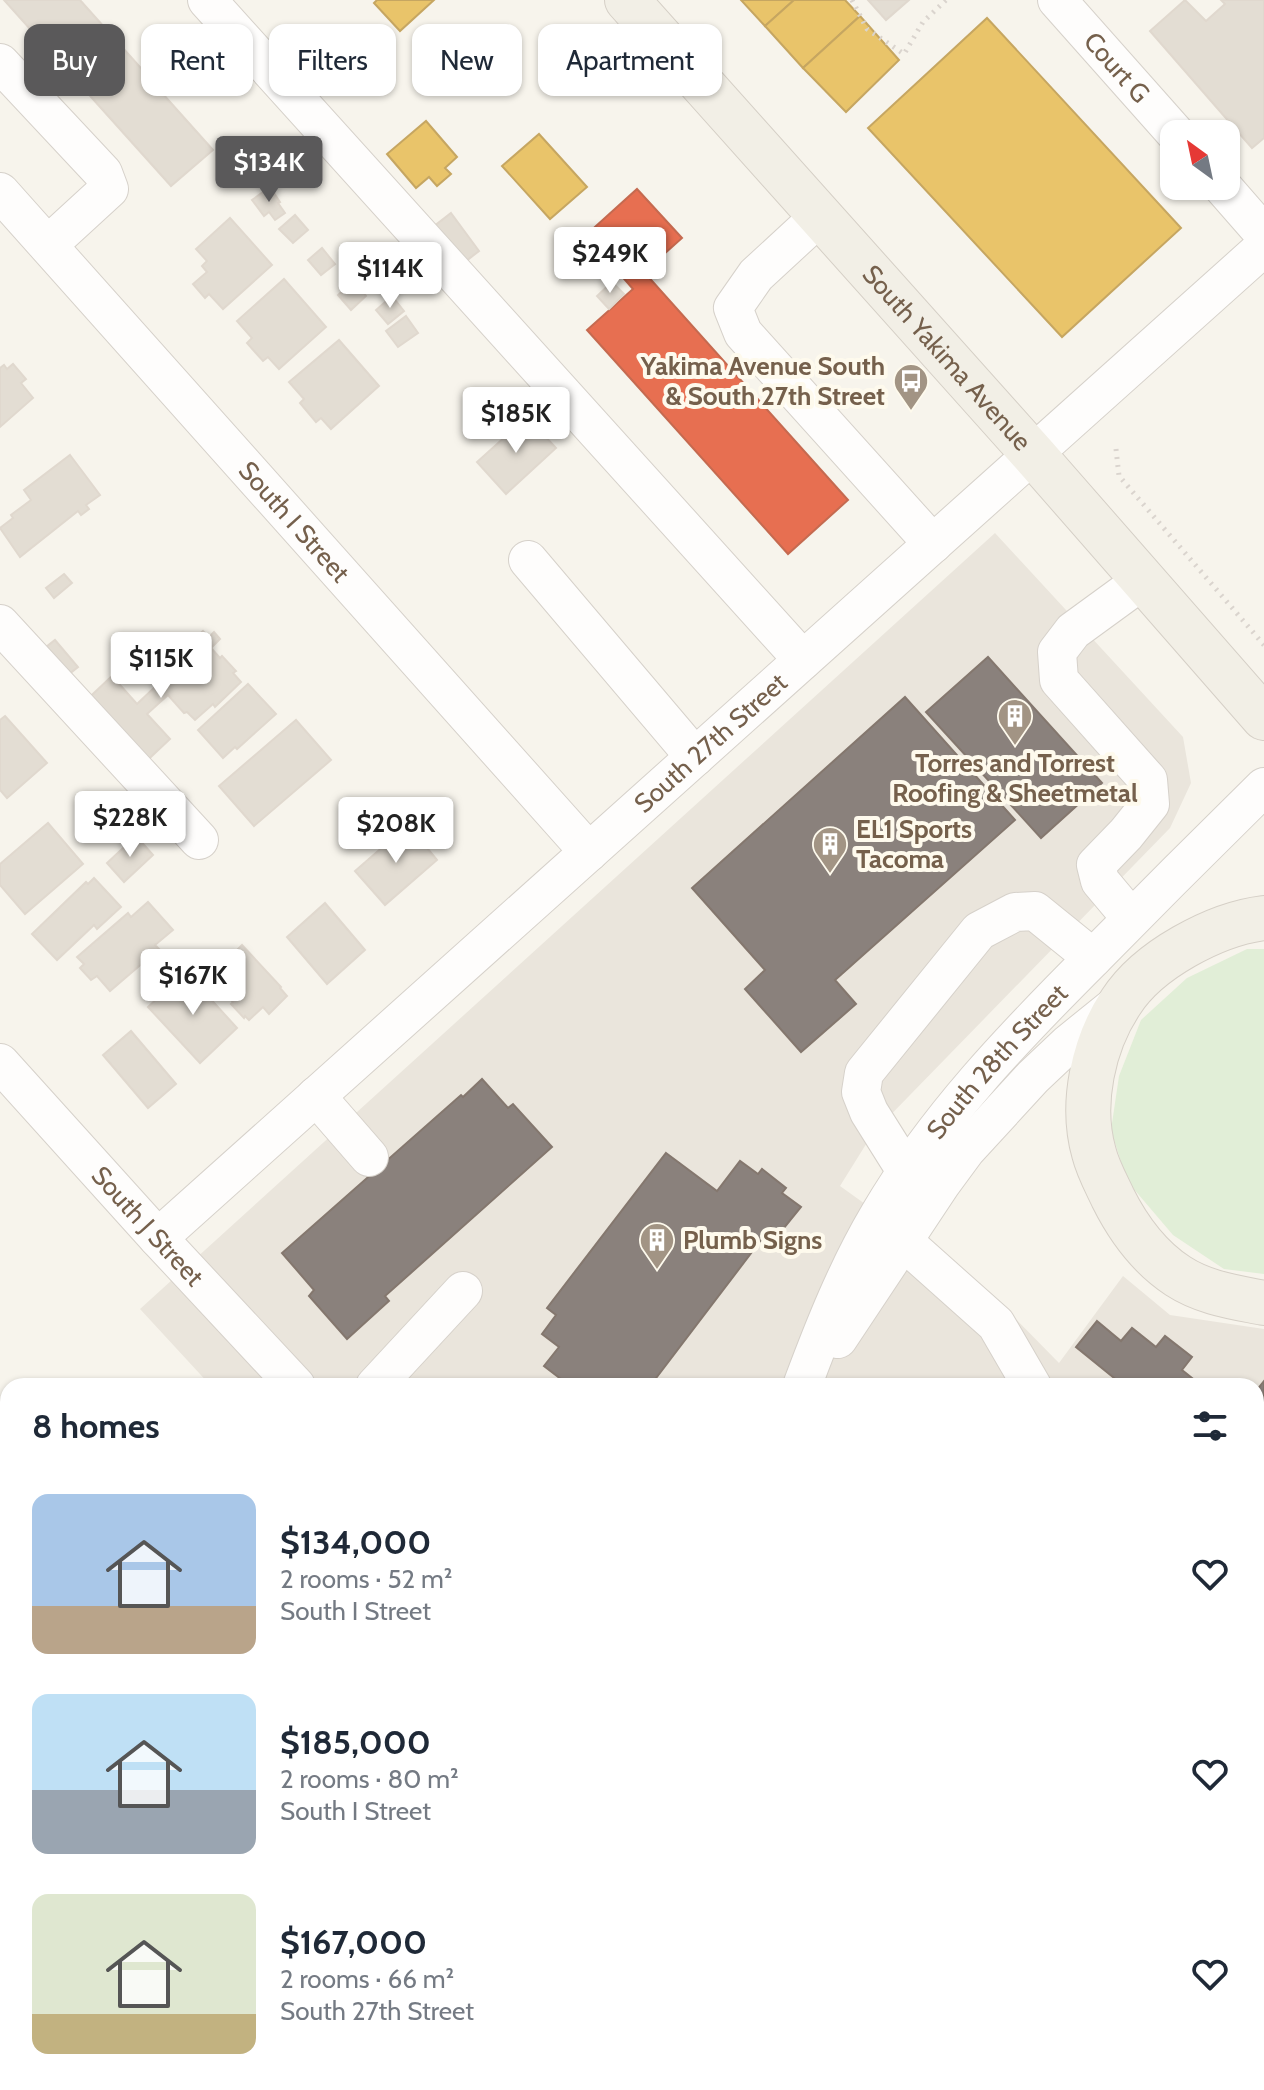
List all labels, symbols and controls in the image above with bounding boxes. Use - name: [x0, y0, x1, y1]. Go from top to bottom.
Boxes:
- chip: Buy: [24, 24, 125, 96]
- chip: Rent: [141, 24, 253, 96]
- chip: Filters: [269, 24, 396, 96]
- chip: New: [412, 24, 522, 96]
- chip: Apartment: [538, 24, 722, 96]
- street label: Court G: [1077, 25, 1157, 109]
- north arrow: [1160, 120, 1240, 200]
- map controls: [1160, 120, 1240, 200]
- pin: $134K: [213, 136, 325, 204]
- text: $134K: [233, 146, 305, 178]
- pin: $249K: [554, 227, 666, 295]
- text: $249K: [572, 237, 648, 269]
- pin: $114K: [334, 242, 446, 310]
- text: $114K: [357, 252, 423, 284]
- street label: South Yakima Avenue: [856, 258, 1038, 457]
- place label: Yakima Avenue South & South 27th Street: [640, 350, 885, 412]
- bus stop icon: Yakima Avenue South & South 27th Street: [892, 362, 930, 412]
- pin: $185K: [460, 387, 572, 455]
- text: $185K: [481, 397, 551, 429]
- street label: South I Street: [232, 455, 357, 589]
- pin: $115K: [105, 632, 217, 700]
- text: $115K: [129, 642, 193, 674]
- street label: South 27th Street: [628, 666, 794, 820]
- building icon: Torres and Torrest Roofing & Sheetmetal: [996, 697, 1034, 747]
- place label: Torres and Torrest Roofing & Sheetmetal: [892, 747, 1138, 809]
- pin: $228K: [74, 791, 186, 859]
- pin: $208K: [340, 797, 452, 865]
- text: $228K: [93, 801, 167, 833]
- text: $208K: [356, 807, 436, 839]
- place label: EL1 Sports Tacoma: [856, 813, 972, 875]
- building icon: EL1 Sports Tacoma: [811, 825, 849, 875]
- pin: $167K: [137, 949, 249, 1017]
- text: $167K: [159, 959, 227, 991]
- street label: South 28th Street: [920, 977, 1074, 1145]
- street label: South J Street: [85, 1159, 211, 1293]
- building icon: Plumb Signs: [638, 1221, 676, 1271]
- place label: Plumb Signs: [683, 1224, 822, 1256]
- icon: filters: [1188, 1404, 1232, 1448]
- text: 8 homes: [32, 1405, 160, 1447]
- text: $134,000: [280, 1521, 431, 1563]
- icon: home: [96, 1526, 192, 1622]
- icon: heart: [1188, 1552, 1232, 1596]
- text: 2 rooms · 52 m²: [280, 1563, 452, 1595]
- text: South I Street: [280, 1595, 431, 1627]
- text: $185,000: [280, 1721, 431, 1763]
- icon: home: [96, 1726, 192, 1822]
- icon: heart: [1188, 1752, 1232, 1796]
- text: 2 rooms · 80 m²: [280, 1763, 459, 1795]
- text: South I Street: [280, 1795, 431, 1827]
- text: $167,000: [280, 1921, 427, 1963]
- icon: home: [96, 1926, 192, 2022]
- icon: heart: [1188, 1952, 1232, 1996]
- text: 2 rooms · 66 m²: [280, 1963, 454, 1995]
- text: South 27th Street: [280, 1995, 474, 2027]

